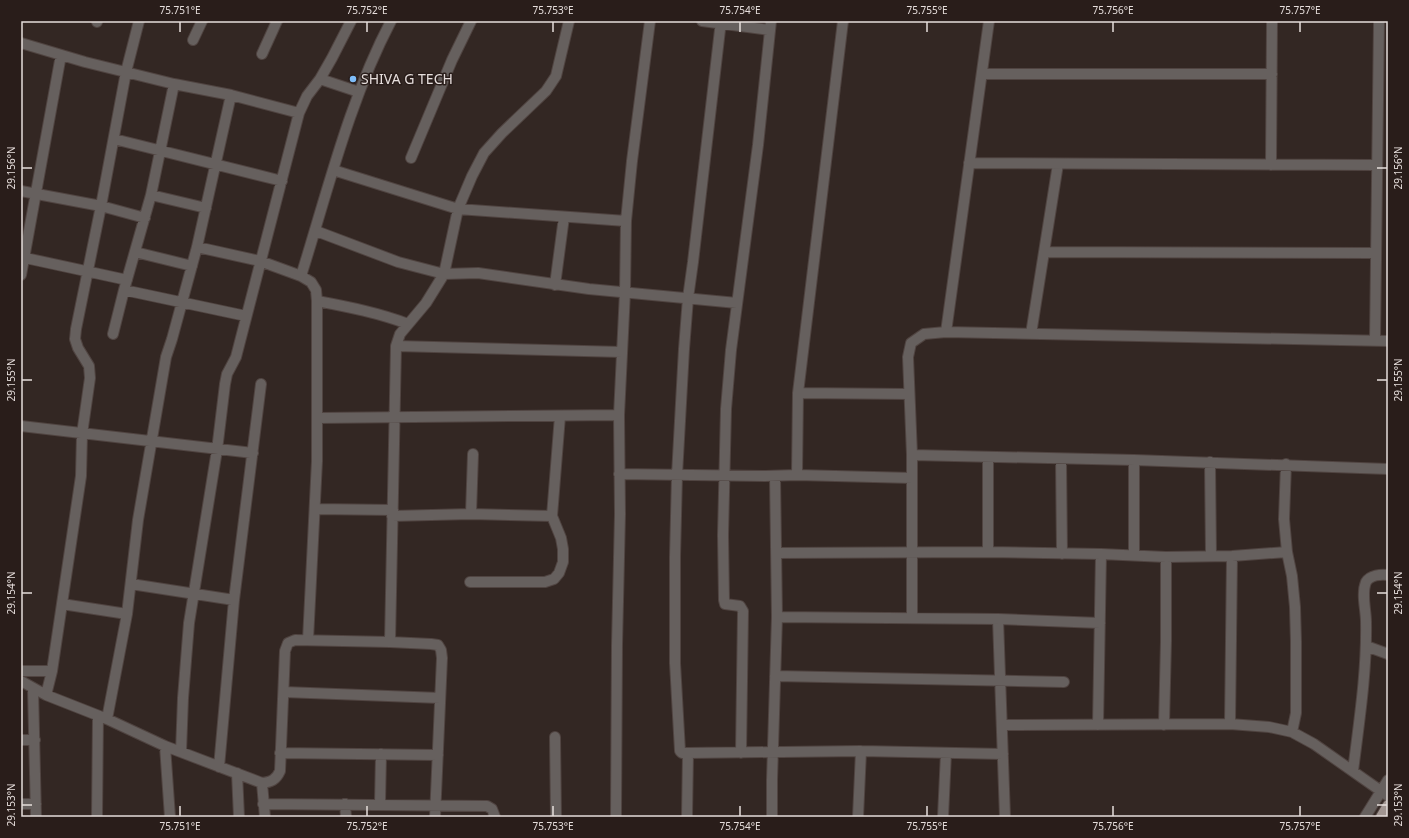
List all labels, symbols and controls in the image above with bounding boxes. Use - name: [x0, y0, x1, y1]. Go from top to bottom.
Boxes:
- text: 75.751°E: [159, 3, 201, 17]
- text: 75.752°E: [346, 3, 388, 17]
- text: 75.753°E: [532, 3, 574, 17]
- text: 75.754°E: [719, 3, 761, 17]
- text: 75.755°E: [906, 3, 948, 17]
- text: 75.756°E: [1092, 3, 1134, 17]
- text: 75.757°E: [1279, 3, 1321, 17]
- place label: SHIVA G TECH: [361, 69, 453, 88]
- marker: SHIVA G TECH: [348, 74, 358, 84]
- text: 29.156°N: [4, 146, 18, 190]
- text: 29.156°N: [1391, 146, 1405, 190]
- text: 29.155°N: [4, 358, 18, 402]
- text: 29.155°N: [1391, 358, 1405, 402]
- text: 29.154°N: [4, 571, 18, 615]
- text: 29.154°N: [1391, 571, 1405, 615]
- text: 29.153°N: [4, 783, 18, 827]
- text: 29.153°N: [1391, 783, 1405, 827]
- text: 75.751°E: [159, 819, 201, 833]
- text: 75.752°E: [346, 819, 388, 833]
- text: 75.753°E: [532, 819, 574, 833]
- text: 75.754°E: [719, 819, 761, 833]
- text: 75.755°E: [906, 819, 948, 833]
- text: 75.756°E: [1092, 819, 1134, 833]
- text: 75.757°E: [1279, 819, 1321, 833]

